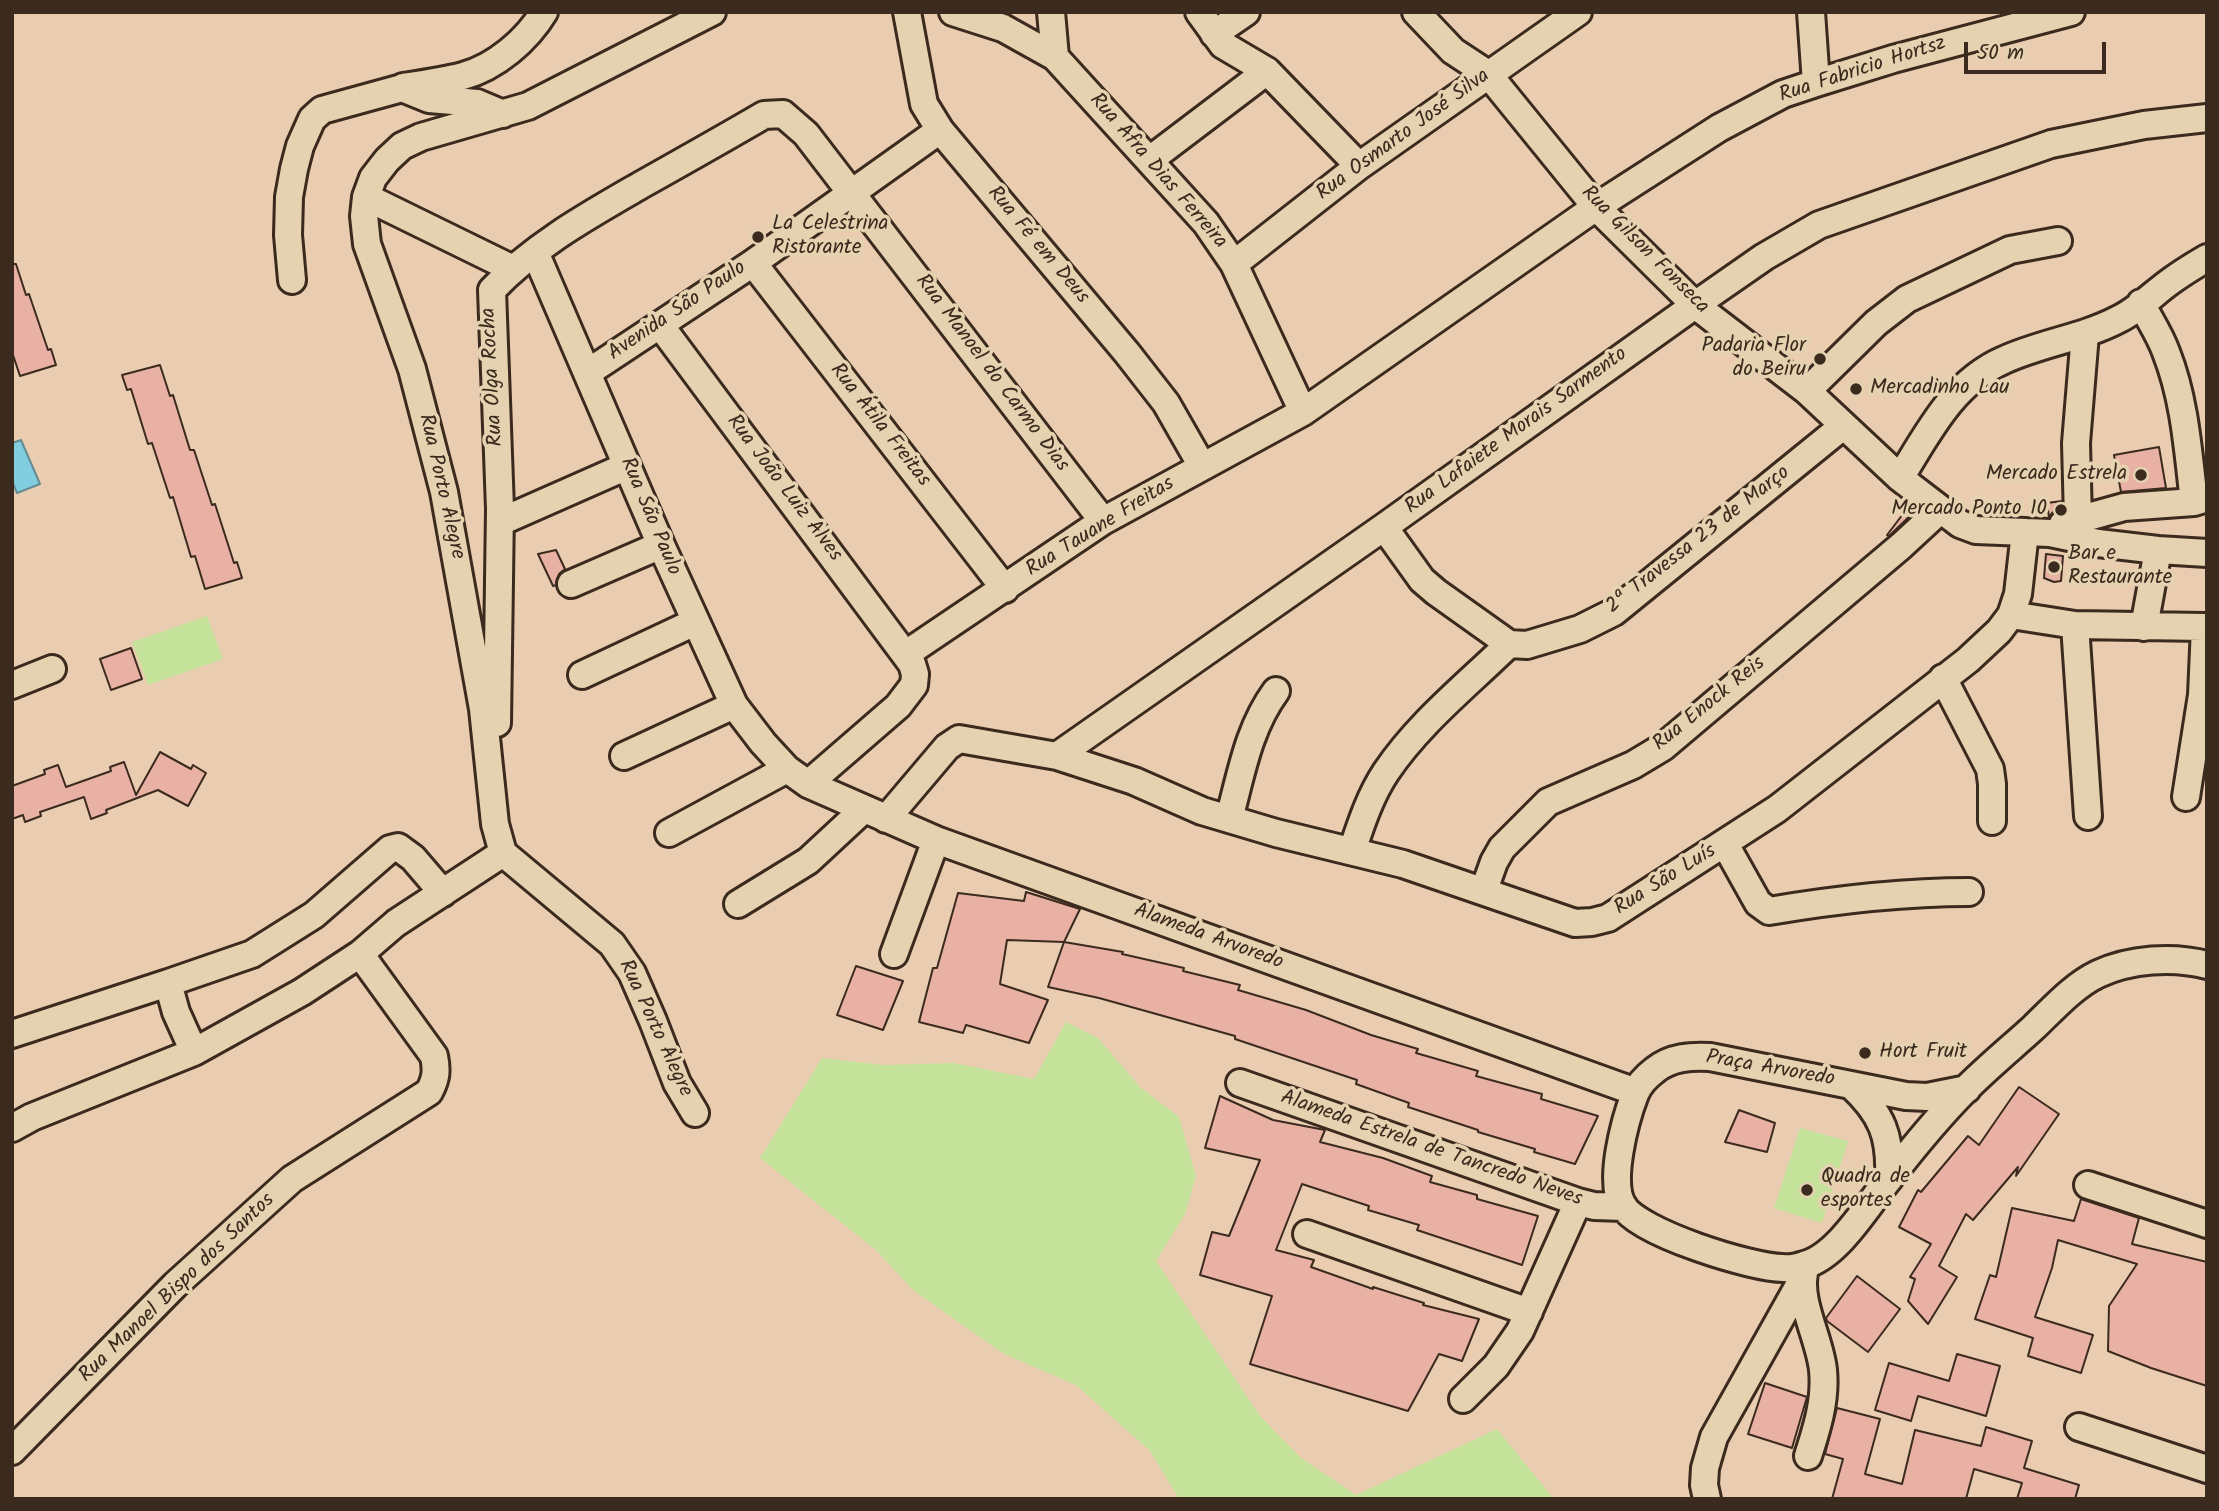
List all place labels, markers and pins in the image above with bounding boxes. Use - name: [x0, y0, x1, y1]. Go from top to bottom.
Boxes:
- place label: La Celestrina Ristorante: [772, 212, 888, 262]
- marker: La Celestrina Ristorante: [750, 229, 766, 245]
- place label: Padaria Flor do Beiru: [1702, 334, 1806, 384]
- marker: Padaria Flor do Beiru: [1812, 351, 1828, 367]
- place label: Mercadinho Lau: [1870, 376, 2009, 402]
- marker: Mercadinho Lau: [1848, 381, 1864, 397]
- place label: Mercado Estrela: [1986, 462, 2127, 488]
- marker: Mercado Estrela: [2133, 467, 2149, 483]
- place label: Mercado Ponto 10: [1891, 497, 2047, 523]
- marker: Mercado Ponto 10: [2053, 502, 2069, 518]
- place label: Bar e Restaurante: [2068, 542, 2172, 592]
- marker: Bar e Restaurante: [2046, 559, 2062, 575]
- place label: Hort Fruit: [1879, 1040, 1967, 1066]
- marker: Hort Fruit: [1857, 1045, 1873, 1061]
- place label: Quadra de esportes: [1821, 1165, 1910, 1215]
- marker: Quadra de esportes: [1799, 1182, 1815, 1198]

